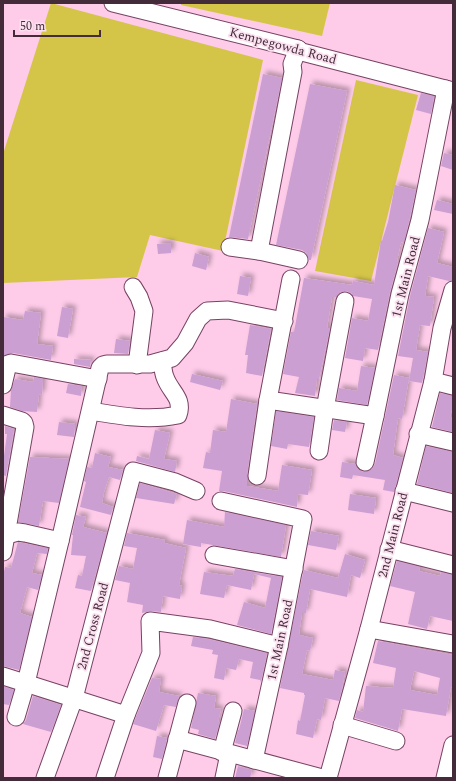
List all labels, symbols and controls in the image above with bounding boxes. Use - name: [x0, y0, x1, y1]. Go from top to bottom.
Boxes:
- scale bar: [14, 12, 100, 38]
- text: 50 m: [20, 17, 45, 36]
- street label: Kempegowda Road: [227, 22, 339, 70]
- street label: 1st Main Road: [386, 234, 426, 320]
- street label: 2nd Main Road: [373, 490, 413, 580]
- street label: 2nd Cross Road: [72, 580, 114, 672]
- street label: 1st Main Road: [262, 597, 298, 683]

